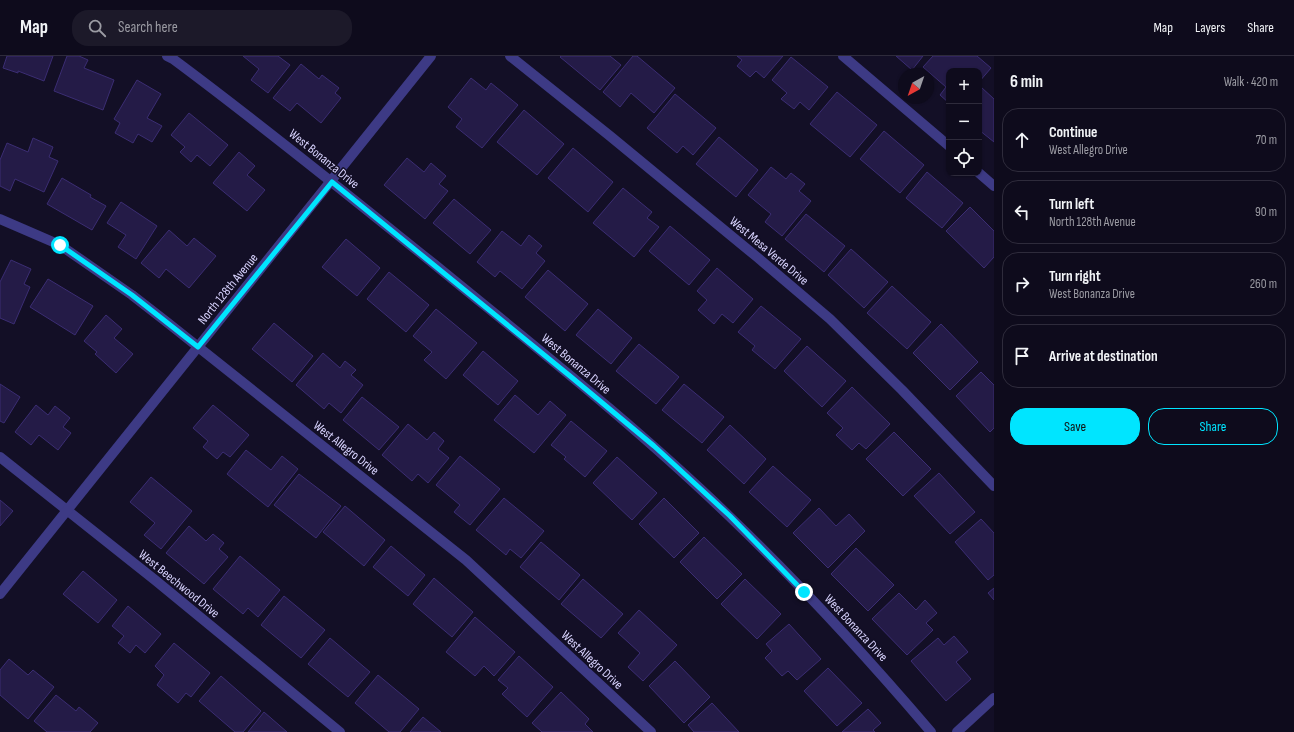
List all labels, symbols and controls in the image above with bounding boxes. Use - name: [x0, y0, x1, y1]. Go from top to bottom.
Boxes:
- search box: [72, 10, 352, 46]
- text: Map: [20, 16, 48, 39]
- icon: search: [86, 17, 108, 39]
- text: Search here: [118, 18, 178, 37]
- text: Map: [1153, 19, 1173, 36]
- text: Layers: [1195, 19, 1225, 36]
- text: Share: [1247, 19, 1274, 36]
- north arrow: [898, 68, 934, 104]
- map controls: [946, 68, 982, 176]
- button: +: [946, 68, 982, 104]
- text: 6 min: [1010, 72, 1043, 92]
- text: Walk · 420 m: [1224, 74, 1278, 90]
- button: −: [946, 104, 982, 140]
- text: Continue: [1049, 123, 1098, 142]
- street label: West Bonanza Drive: [286, 126, 362, 192]
- icon: ahead: [1011, 129, 1033, 151]
- text: 70 m: [1256, 132, 1277, 148]
- button: locate: [946, 140, 982, 176]
- text: West Allegro Drive: [1049, 142, 1128, 158]
- text: Turn left: [1049, 195, 1094, 214]
- icon: left: [1011, 201, 1033, 223]
- text: 90 m: [1255, 204, 1277, 220]
- street label: West Mesa Verde Drive: [726, 213, 812, 289]
- text: North 128th Avenue: [1049, 214, 1136, 230]
- route start: [51, 236, 69, 254]
- street label: North 128th Avenue: [195, 250, 261, 328]
- text: Turn right: [1049, 267, 1101, 286]
- icon: right: [1011, 273, 1033, 295]
- text: 260 m: [1250, 276, 1277, 292]
- text: West Bonanza Drive: [1049, 286, 1135, 302]
- street label: West Bonanza Drive: [538, 330, 614, 398]
- icon: arrive: [1011, 345, 1033, 367]
- text: Arrive at destination: [1049, 347, 1158, 366]
- button: Save: [1010, 408, 1140, 445]
- button: Share: [1148, 408, 1278, 445]
- street label: West Allegro Drive: [310, 417, 382, 479]
- street label: West Beechwood Drive: [135, 547, 223, 621]
- route end: [795, 583, 813, 601]
- street label: West Bonanza Drive: [821, 591, 891, 665]
- street label: West Allegro Drive: [558, 627, 626, 693]

